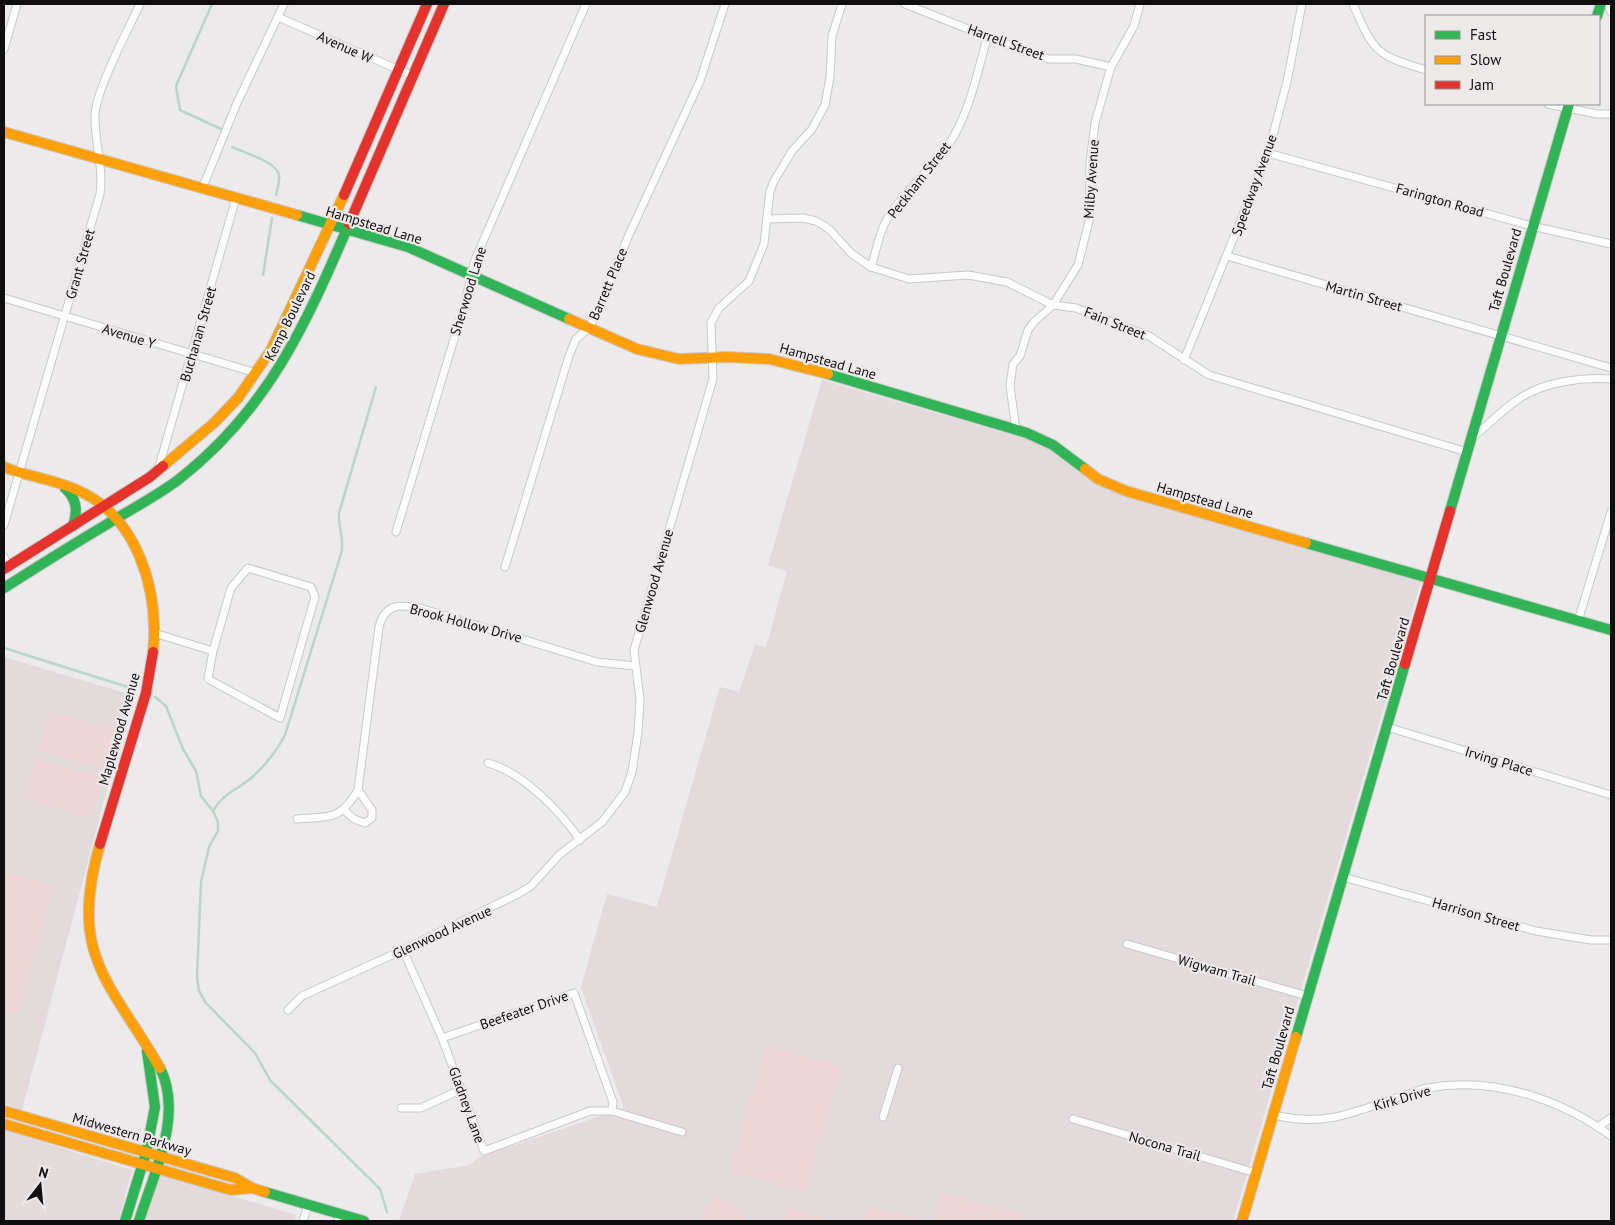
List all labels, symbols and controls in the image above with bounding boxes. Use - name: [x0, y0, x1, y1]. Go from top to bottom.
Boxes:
- legend: [1425, 15, 1600, 105]
- street label: Harrell Street: [965, 20, 1047, 64]
- text: Fast: [1470, 25, 1497, 44]
- street label: Avenue W: [314, 27, 376, 67]
- text: Slow: [1470, 50, 1501, 69]
- text: Jam: [1469, 75, 1494, 94]
- street label: Speedway Avenue: [1227, 132, 1281, 238]
- street label: Peckham Street: [883, 138, 955, 222]
- street label: Milby Avenue: [1079, 139, 1103, 219]
- street label: Farington Road: [1394, 179, 1486, 221]
- street label: Hampstead Lane: [324, 202, 424, 248]
- street label: Taft Boulevard: [1484, 226, 1526, 314]
- street label: Grant Street: [61, 227, 99, 301]
- street label: Sherwood Lane: [446, 244, 490, 338]
- street label: Barrett Place: [585, 245, 631, 323]
- street label: Kemp Boulevard: [260, 268, 320, 364]
- street label: Martin Street: [1324, 276, 1405, 316]
- street label: Buchanan Street: [176, 284, 220, 384]
- street label: Fain Street: [1081, 302, 1149, 344]
- street label: Avenue Y: [100, 319, 158, 353]
- street label: Hampstead Lane: [778, 339, 878, 383]
- street label: Hampstead Lane: [1155, 478, 1255, 522]
- street label: Glenwood Avenue: [631, 527, 677, 635]
- street label: Brook Hollow Drive: [408, 599, 524, 647]
- street label: Taft Boulevard: [1372, 615, 1414, 703]
- street label: Maplewood Avenue: [94, 671, 144, 787]
- street label: Irving Place: [1463, 742, 1535, 780]
- street label: Harrison Street: [1430, 893, 1522, 935]
- street label: Glenwood Avenue: [390, 901, 494, 963]
- street label: Wigwam Trail: [1176, 950, 1258, 990]
- street label: Beefeater Drive: [477, 986, 571, 1034]
- street label: Taft Boulevard: [1257, 1004, 1299, 1092]
- street label: Gladney Lane: [445, 1064, 489, 1146]
- street label: Kirk Drive: [1371, 1081, 1433, 1115]
- street label: Midwestern Parkway: [70, 1108, 194, 1160]
- street label: Nocona Trail: [1127, 1127, 1203, 1165]
- north arrow: [15, 1160, 65, 1210]
- text: N: [37, 1163, 50, 1182]

